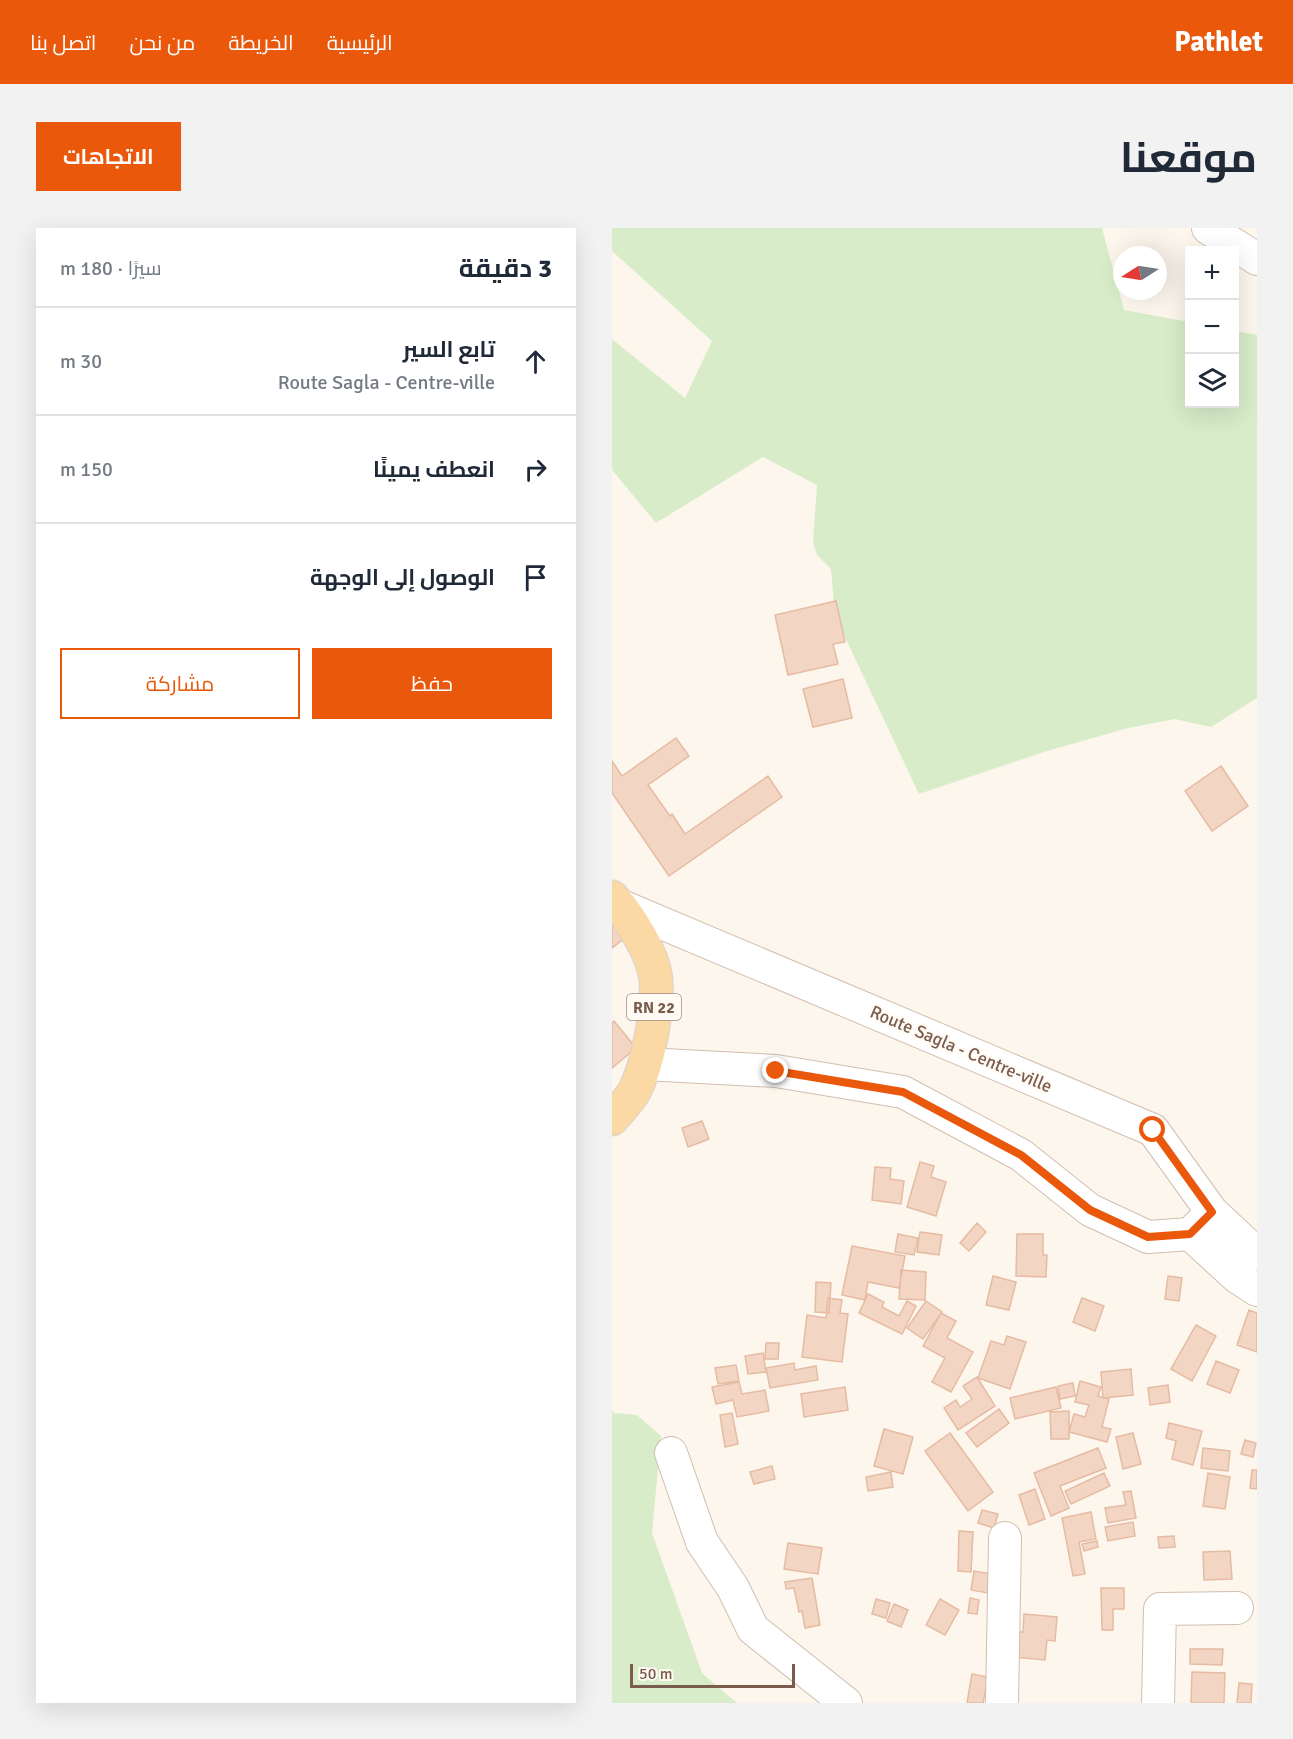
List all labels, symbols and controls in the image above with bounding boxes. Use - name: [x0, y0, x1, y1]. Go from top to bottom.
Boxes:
- text: Pathlet: [1174, 25, 1263, 59]
- text: اتصل بنا: [30, 30, 96, 56]
- text: من نحن: [129, 30, 195, 56]
- text: الخريطة: [228, 30, 294, 56]
- text: الرئيسية: [327, 30, 393, 56]
- button: الاتجاهات: [36, 122, 181, 191]
- text: موقعنا: [1120, 133, 1257, 184]
- north arrow: [1113, 246, 1167, 300]
- map controls: [1185, 246, 1239, 408]
- button: +: [1185, 246, 1239, 300]
- text: 3 دقيقة: [459, 253, 552, 285]
- text: سيرًا · 180 m: [60, 256, 161, 281]
- button: −: [1185, 300, 1239, 354]
- text: تابع السير: [403, 336, 495, 363]
- icon: ahead: [519, 345, 552, 378]
- text: 30 m: [60, 349, 102, 374]
- button: layers: [1185, 354, 1239, 408]
- text: Route Sagla - Centre-ville: [278, 370, 495, 395]
- icon: right: [519, 453, 552, 486]
- text: انعطف يمينًا: [373, 456, 495, 483]
- text: 150 m: [60, 457, 113, 482]
- icon: arrive: [519, 561, 552, 594]
- text: الوصول إلى الوجهة: [310, 564, 495, 591]
- button: مشاركة: [60, 648, 300, 719]
- button: حفظ: [312, 648, 552, 719]
- road number: RN 22: [627, 994, 681, 1020]
- street label: Route Sagla - Centre-ville: [867, 1001, 1055, 1097]
- route end: [762, 1057, 788, 1083]
- route start: [1139, 1116, 1165, 1142]
- scale bar: [630, 1661, 795, 1688]
- text: 50 m: [639, 1664, 673, 1684]

